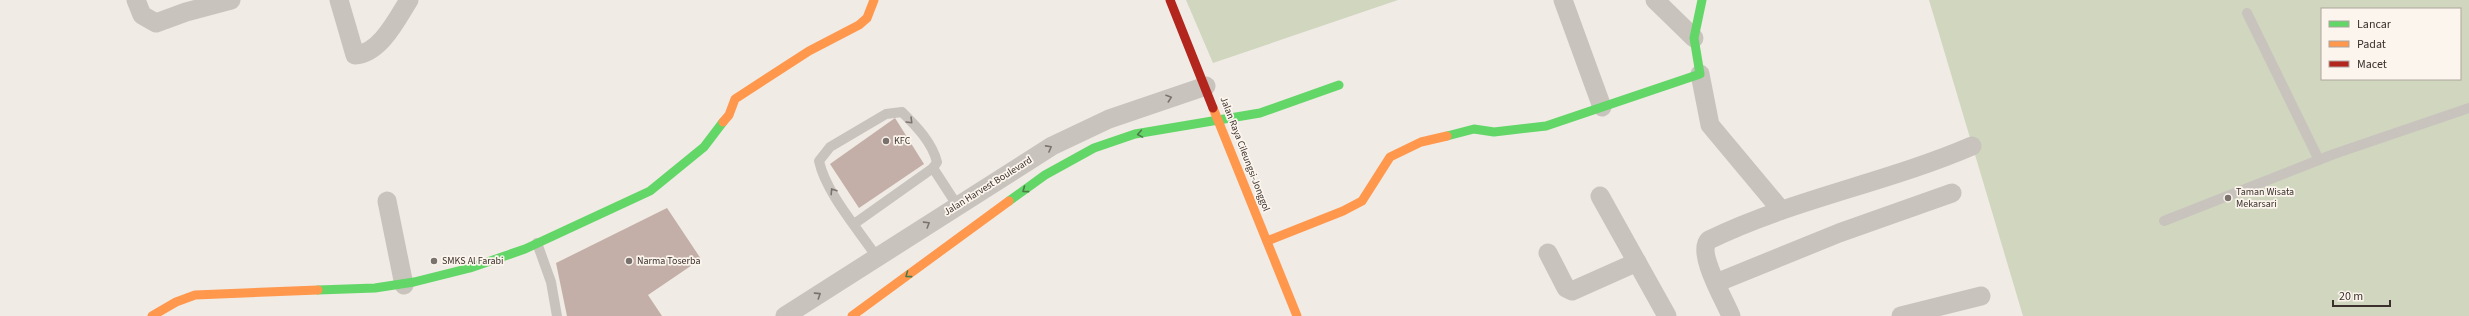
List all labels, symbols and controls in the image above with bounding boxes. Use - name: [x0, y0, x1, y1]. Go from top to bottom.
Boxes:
- legend: [2321, 8, 2461, 80]
- text: Lancar: [2357, 16, 2392, 33]
- text: Padat: [2357, 36, 2386, 53]
- text: Macet: [2357, 56, 2387, 73]
- one-way arrow: [1165, 95, 1172, 103]
- street label: Jalan Raya Cileungsi-Jonggol: [1217, 95, 1274, 214]
- one-way arrow: [905, 116, 913, 124]
- one-way arrow: [1137, 129, 1144, 137]
- place label: KFC: [894, 134, 911, 148]
- marker: KFC: [881, 136, 891, 146]
- one-way arrow: [1045, 145, 1052, 153]
- street label: Jalan Harvest Boulevard: [941, 153, 1035, 219]
- one-way arrow: [1022, 185, 1029, 192]
- place label: Taman Wisata Mekarsari: [2236, 185, 2294, 211]
- one-way arrow: [830, 188, 837, 195]
- marker: Taman Wisata Mekarsari: [2223, 193, 2233, 203]
- one-way arrow: [923, 221, 930, 229]
- place label: SMKS Al Farabi: [442, 254, 504, 268]
- place label: Narma Toserba: [637, 254, 700, 268]
- marker: SMKS Al Farabi: [429, 256, 439, 266]
- marker: Narma Toserba: [624, 256, 634, 266]
- one-way arrow: [906, 270, 913, 277]
- scale bar: [2333, 282, 2390, 308]
- text: 20 m: [2339, 288, 2363, 305]
- one-way arrow: [814, 292, 821, 300]

